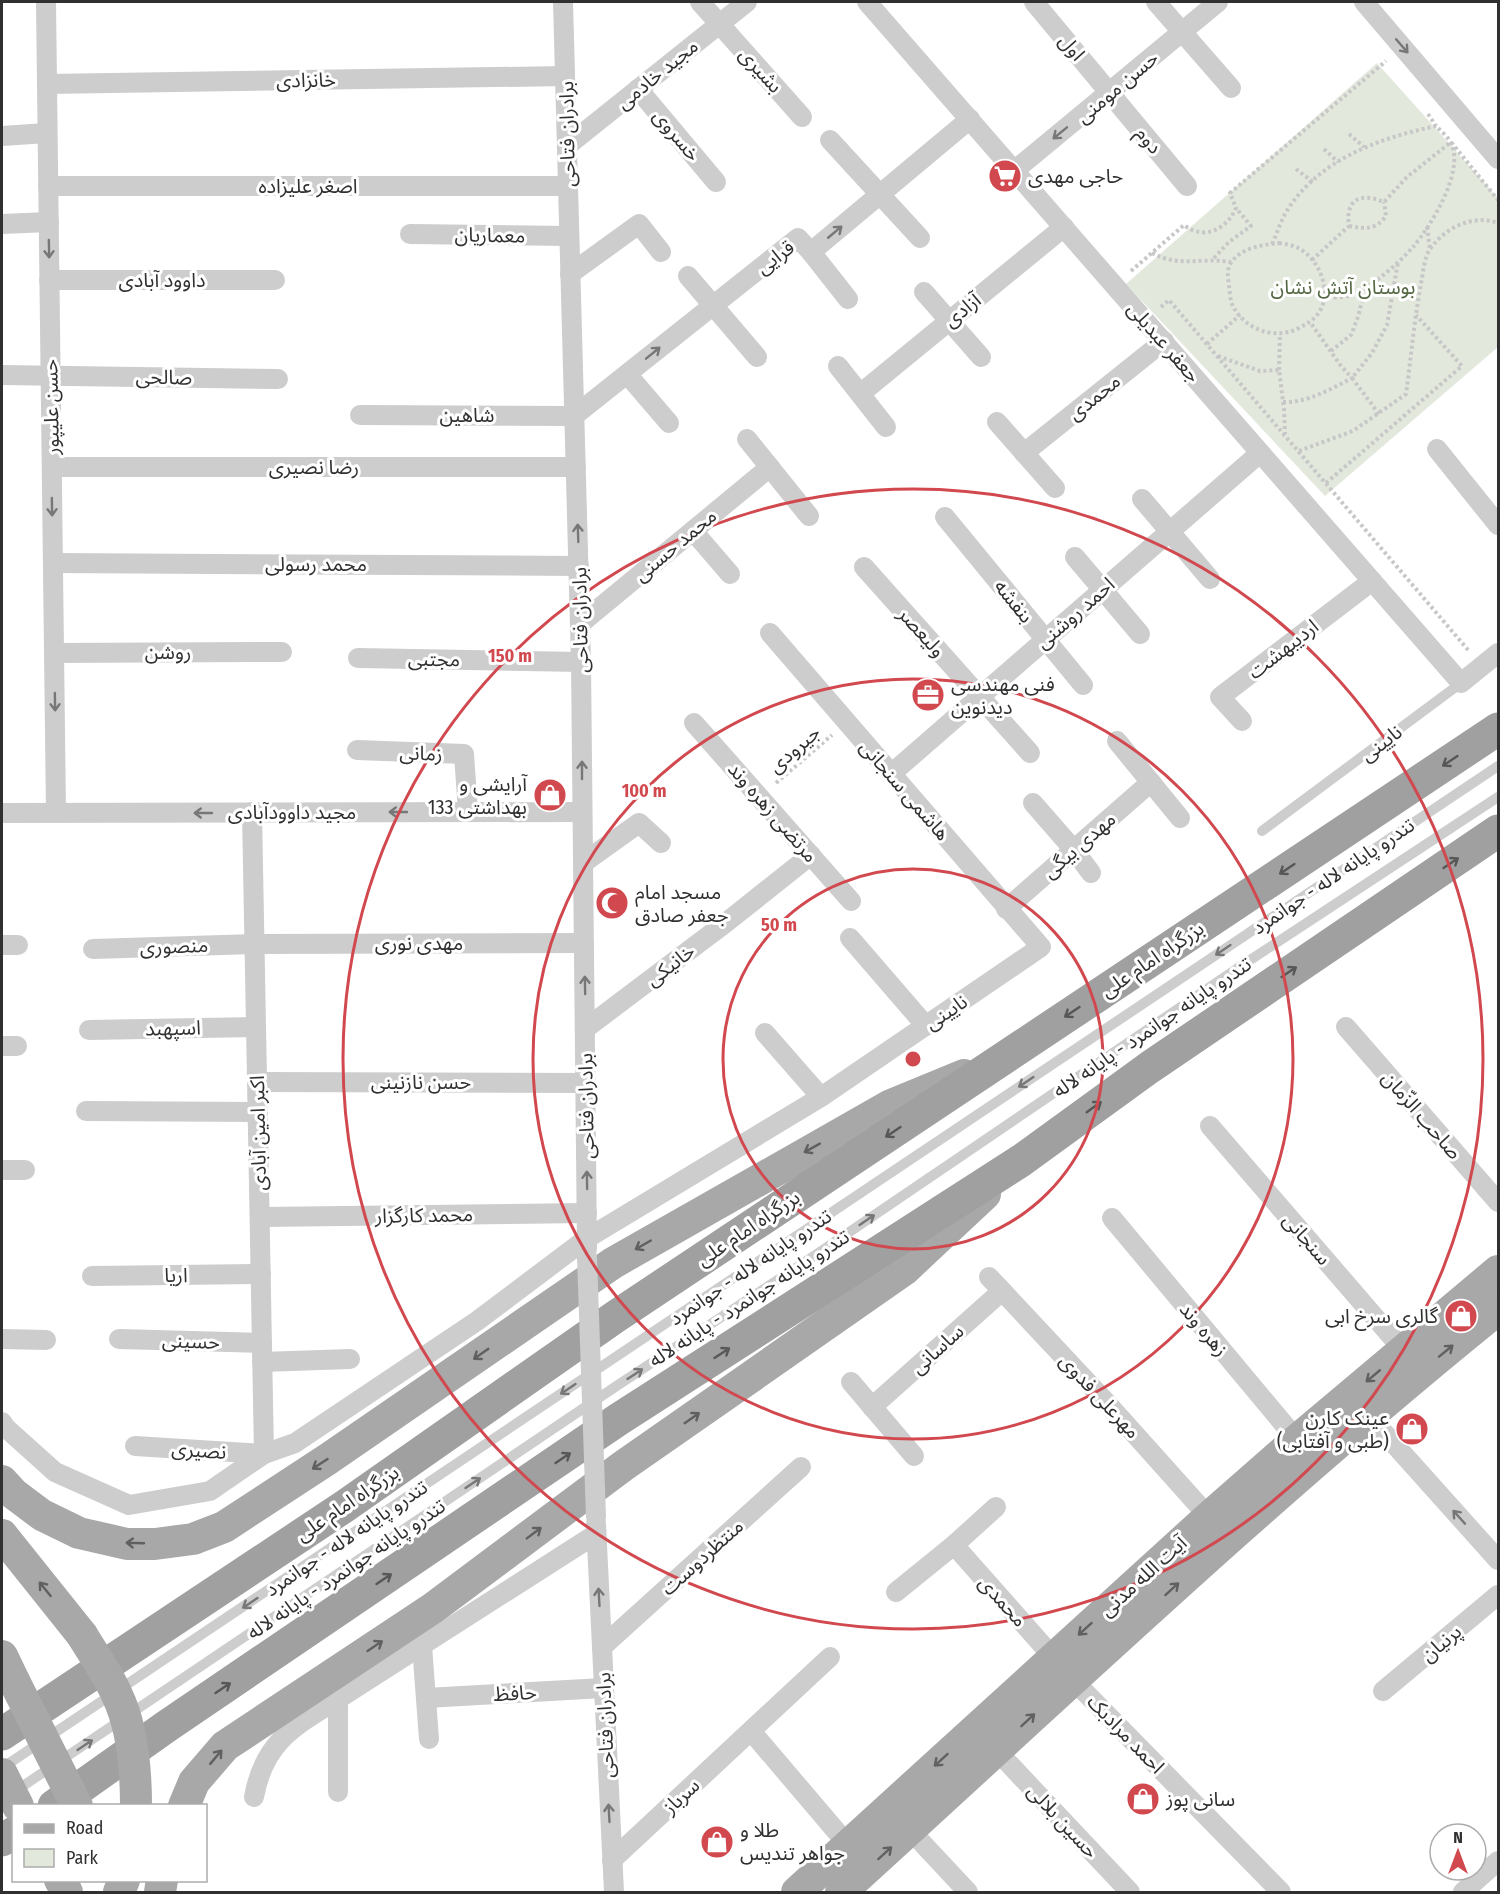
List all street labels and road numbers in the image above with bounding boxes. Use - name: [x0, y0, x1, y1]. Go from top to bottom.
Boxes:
- street label: اول: [1054, 29, 1090, 65]
- street label: مجید خادمی: [611, 34, 703, 114]
- street label: بشیری: [734, 42, 788, 98]
- street label: حسن مومنی: [1071, 46, 1163, 128]
- street label: خانزادی: [276, 67, 336, 93]
- street label: برادران فتاحی: [554, 81, 580, 187]
- street label: خسروی: [648, 104, 706, 166]
- street label: دوم: [1128, 121, 1167, 160]
- street label: اصغر علیزاده: [258, 174, 358, 198]
- street label: معماریان: [455, 222, 525, 248]
- street label: قرایی: [751, 235, 799, 279]
- street label: داوود آبادی: [118, 268, 206, 292]
- street label: آزادی: [938, 287, 986, 332]
- street label: جعفر عبدیلی: [1122, 297, 1206, 387]
- street label: حسن علیپور: [38, 359, 65, 456]
- street label: صالحی: [136, 365, 192, 389]
- street label: محمدی: [1063, 369, 1125, 425]
- street label: شاهین: [439, 403, 495, 427]
- street label: رضا نصیری: [269, 455, 359, 479]
- street label: محمد حسنی: [629, 504, 721, 586]
- street label: محمد رسولی: [265, 552, 367, 576]
- street label: برادران فتاحی: [567, 567, 593, 673]
- street label: احمد روشنی: [1031, 572, 1119, 654]
- street label: بنفشه: [989, 574, 1039, 628]
- street label: ولیعصر: [893, 601, 951, 662]
- street label: اردیبهشت: [1243, 614, 1323, 684]
- street label: روشن: [145, 640, 191, 664]
- street label: مجتبی: [408, 647, 460, 671]
- street label: جیرودی: [763, 720, 825, 778]
- street label: نایینی: [1355, 720, 1407, 766]
- street label: هاشمی سنجانی: [855, 735, 955, 845]
- street label: زمانی: [399, 740, 443, 766]
- street label: مرتضی زهره وند: [723, 757, 823, 867]
- street label: مجید داوودآبادی: [228, 800, 356, 824]
- street label: مهدی بیگی: [1038, 807, 1120, 883]
- street label: تندرو پایانه لاله - جوانمرد: [1247, 813, 1420, 940]
- street label: بزرگراه امام علی: [1096, 916, 1210, 1005]
- street label: مهدی نوری: [375, 931, 463, 955]
- street label: منصوری: [139, 933, 209, 959]
- street label: خانیکی: [641, 939, 699, 991]
- street label: تندرو پایانه جوانمرد - پایانه لاله: [1048, 951, 1257, 1103]
- street label: نایینی: [920, 989, 972, 1035]
- street label: اسپهبد: [145, 1016, 201, 1042]
- street label: برادران فتاحی: [573, 1053, 599, 1159]
- street label: صاحب الزّمان: [1377, 1066, 1467, 1164]
- street label: حسن نازنینی: [371, 1070, 471, 1094]
- street label: اکبر امین آبادی: [245, 1075, 271, 1191]
- street label: بزرگراه امام علی: [692, 1185, 806, 1274]
- street label: محمد کارگزار: [374, 1202, 473, 1228]
- street label: تندرو پایانه لاله - جوانمرد: [664, 1204, 837, 1331]
- street label: سنجانی: [1278, 1208, 1336, 1270]
- street label: تندرو پایانه جوانمرد - پایانه لاله: [644, 1224, 855, 1373]
- street label: اریا: [164, 1263, 188, 1287]
- street label: زهره وند: [1175, 1297, 1233, 1361]
- street label: ساسانی: [906, 1319, 968, 1379]
- street label: حسینی: [162, 1328, 220, 1354]
- street label: مهرعلی فدوی: [1055, 1349, 1145, 1443]
- street label: نصیری: [171, 1436, 227, 1464]
- street label: بزرگراه امام علی: [291, 1460, 405, 1549]
- street label: تندرو پایانه لاله - جوانمرد: [260, 1475, 433, 1602]
- street label: تندرو پایانه جوانمرد - پایانه لاله: [242, 1493, 451, 1645]
- street label: منتظردوست: [656, 1514, 748, 1600]
- street label: آیت الله مدنی: [1095, 1530, 1192, 1621]
- street label: محمدی: [974, 1570, 1032, 1632]
- street label: پرنیان: [1416, 1619, 1467, 1668]
- street label: برادران فتاحی: [591, 1672, 619, 1778]
- street label: حافظ: [493, 1680, 537, 1706]
- street label: احمد مرادبک: [1082, 1690, 1170, 1778]
- street label: سرباز: [657, 1773, 704, 1820]
- street label: حسین بلالی: [1023, 1779, 1103, 1863]

